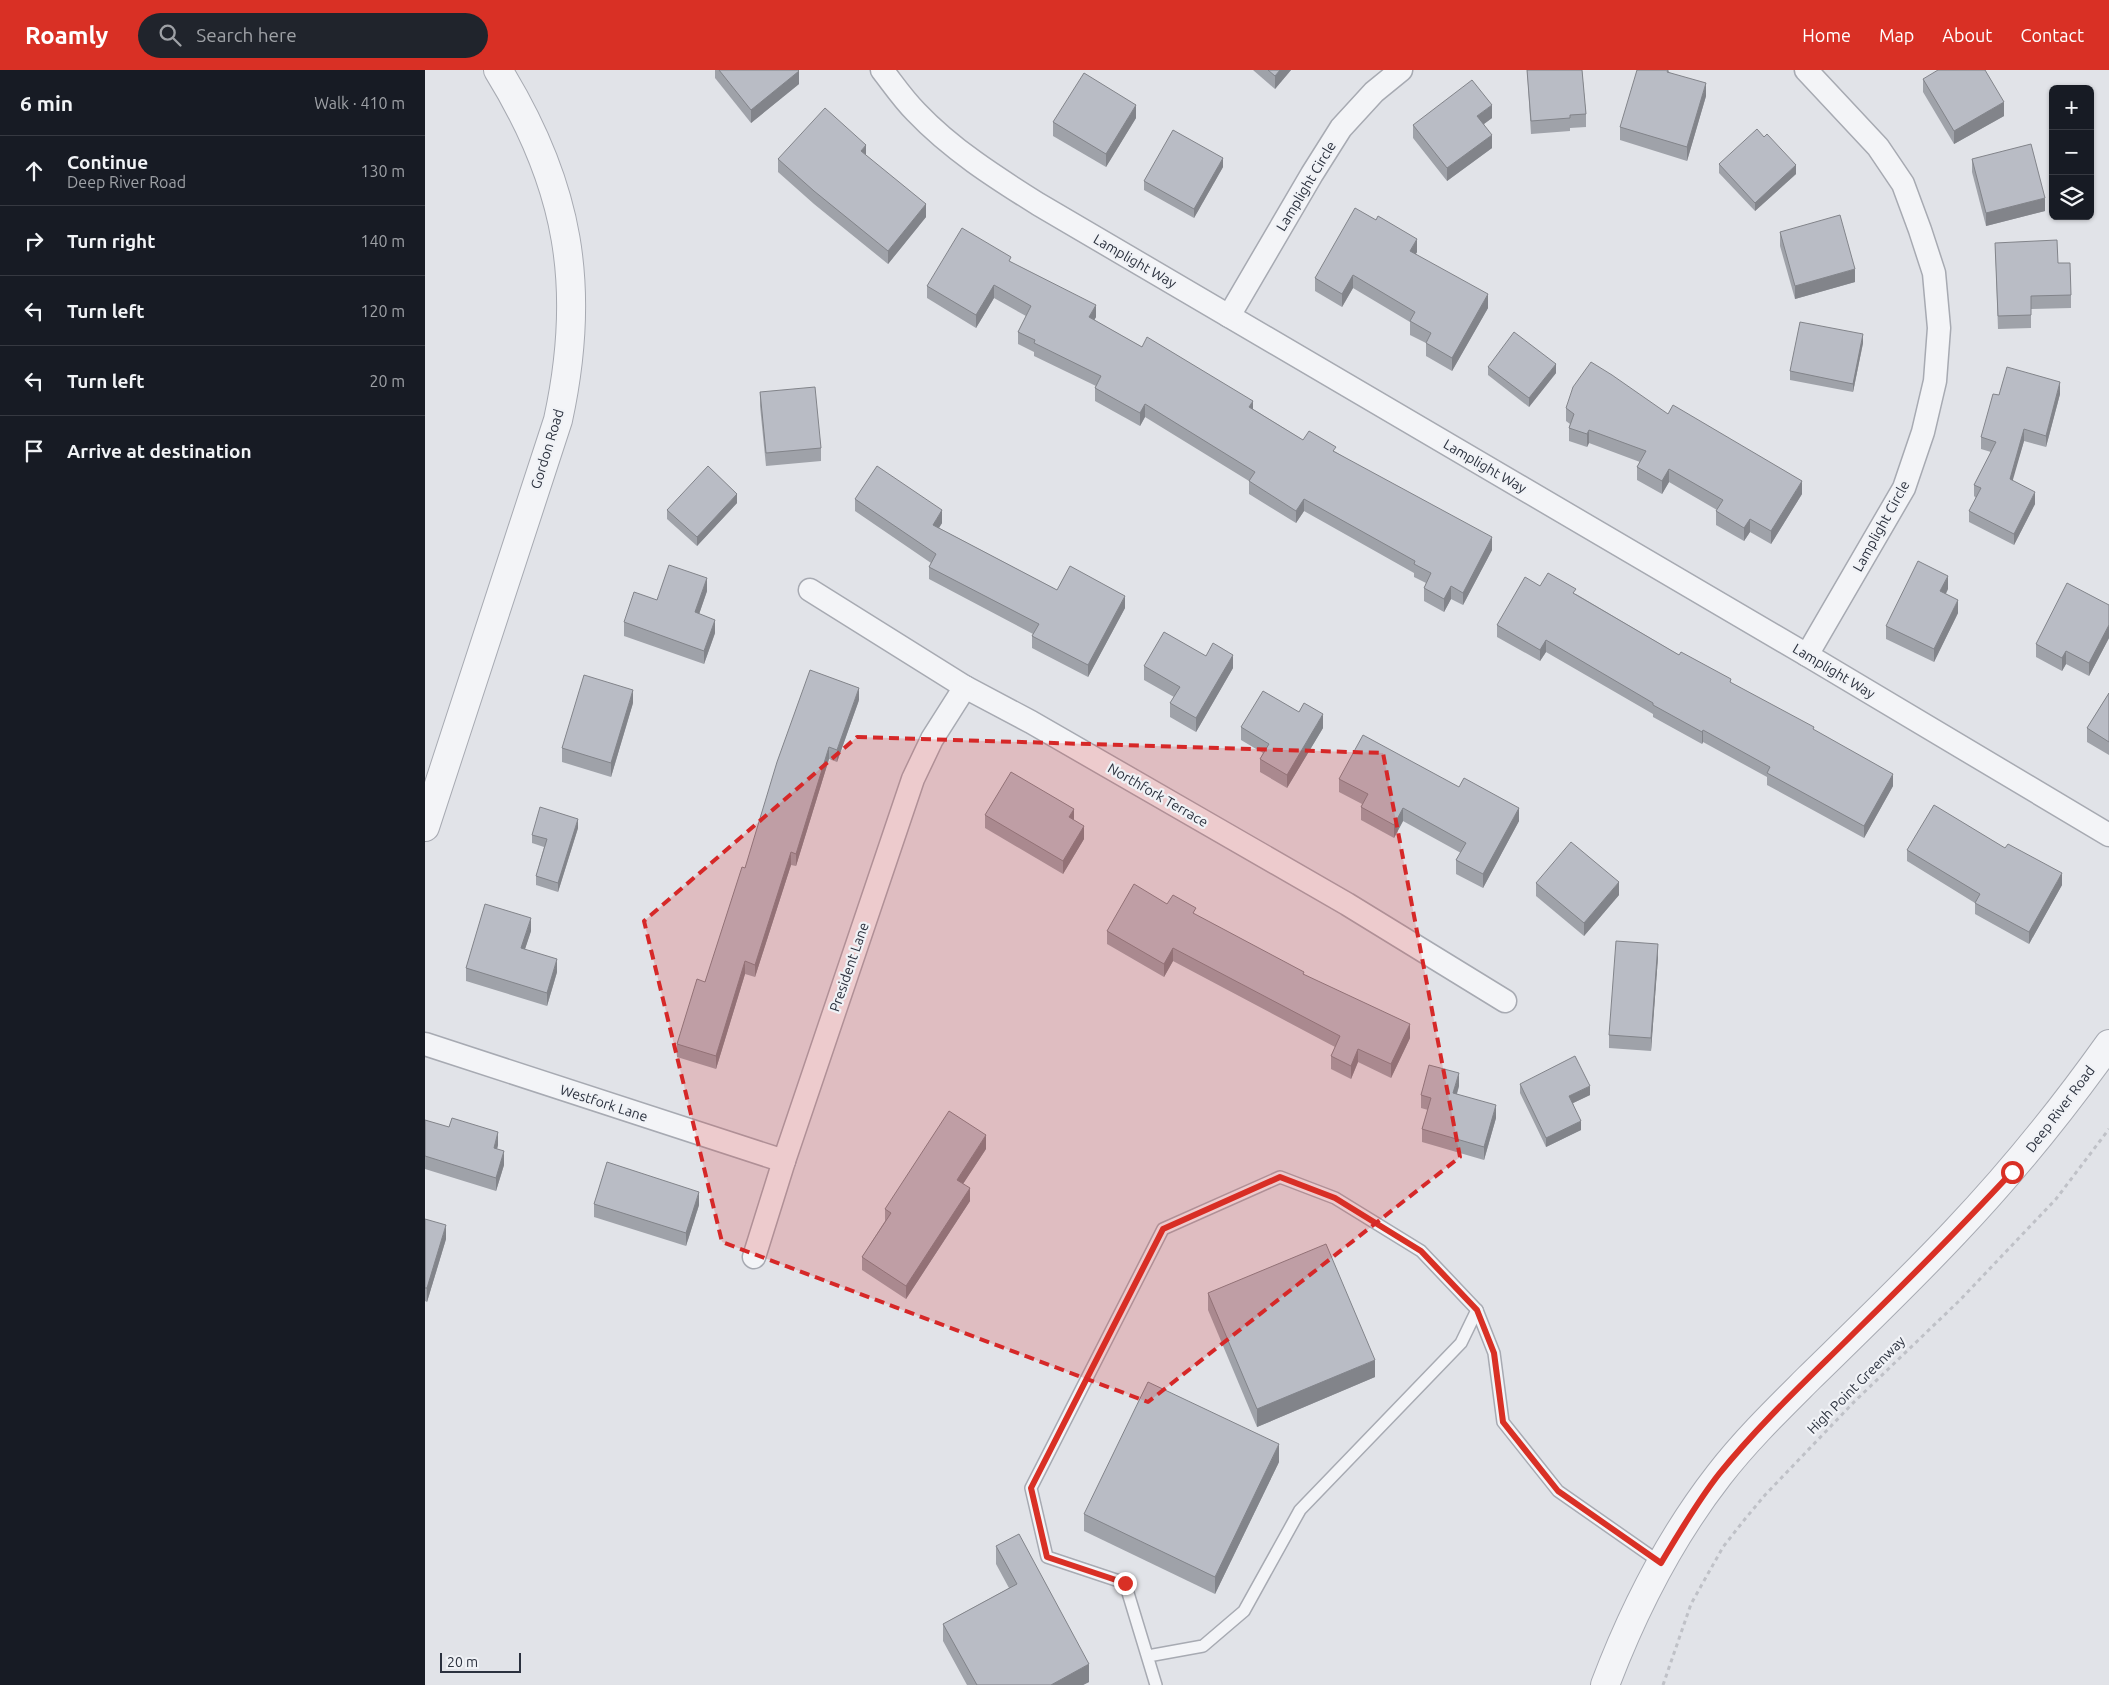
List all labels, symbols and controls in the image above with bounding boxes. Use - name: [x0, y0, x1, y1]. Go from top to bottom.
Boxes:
- search box: [138, 13, 488, 58]
- icon: search: [156, 21, 184, 49]
- text: Roamly: [25, 22, 108, 49]
- text: Search here: [196, 24, 297, 46]
- text: Home: [1802, 25, 1851, 45]
- text: Map: [1879, 25, 1914, 45]
- text: About: [1942, 25, 1992, 45]
- text: Contact: [2020, 25, 2084, 45]
- map controls: [2049, 85, 2094, 220]
- button: +: [2049, 85, 2094, 130]
- text: 6 min: [20, 91, 73, 115]
- text: Walk · 410 m: [314, 94, 405, 112]
- button: −: [2049, 130, 2094, 175]
- street label: Lamplight Circle: [1273, 138, 1339, 234]
- text: Continue: [67, 151, 148, 173]
- icon: ahead: [20, 157, 48, 185]
- text: 130 m: [360, 162, 405, 180]
- text: Deep River Road: [67, 173, 186, 191]
- button: layers: [2049, 175, 2094, 220]
- icon: right: [20, 227, 48, 255]
- text: Turn right: [67, 230, 155, 252]
- street label: Lamplight Way: [1091, 231, 1180, 291]
- text: 140 m: [360, 232, 405, 250]
- icon: left: [20, 297, 48, 325]
- text: Turn left: [67, 300, 145, 322]
- text: 120 m: [360, 302, 405, 320]
- icon: left: [20, 367, 48, 395]
- text: Turn left: [67, 370, 145, 392]
- text: 20 m: [369, 372, 405, 390]
- street label: Gordon Road: [527, 407, 567, 491]
- street label: Lamplight Way: [1441, 436, 1530, 496]
- icon: arrive: [20, 437, 48, 465]
- text: Arrive at destination: [67, 440, 252, 462]
- street label: Lamplight Circle: [1849, 478, 1913, 574]
- street label: Lamplight Way: [1790, 640, 1878, 702]
- street label: Northfork Terrace: [1105, 760, 1211, 830]
- street label: President Lane: [826, 920, 872, 1014]
- street label: Deep River Road: [2022, 1063, 2098, 1155]
- street label: Westfork Lane: [558, 1081, 650, 1125]
- route start: [2001, 1161, 2024, 1184]
- street label: High Point Greenway: [1804, 1333, 1908, 1437]
- route end: [1114, 1572, 1137, 1595]
- scale bar: [440, 1650, 521, 1673]
- text: 20 m: [447, 1654, 478, 1670]

